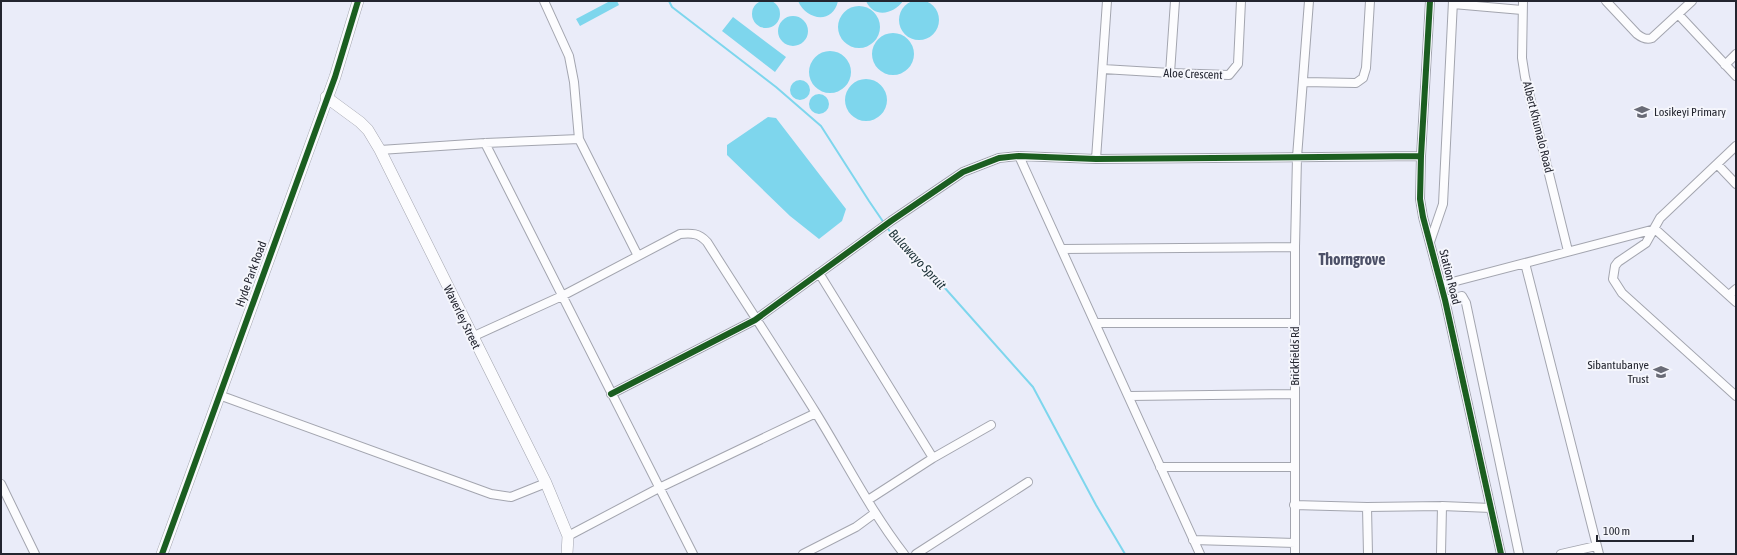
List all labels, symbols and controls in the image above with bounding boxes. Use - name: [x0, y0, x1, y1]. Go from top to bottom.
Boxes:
- street label: Aloe Crescent: [1163, 66, 1223, 82]
- street label: Albert Khumalo Road: [1520, 80, 1556, 174]
- school or university icon: Losikeyi Primary: [1633, 103, 1651, 121]
- place label: Losikeyi Primary: [1654, 105, 1726, 119]
- water label: Bulawayo Spruit: [886, 226, 950, 293]
- street label: Hyde Park Road: [233, 239, 269, 309]
- street label: Station Road: [1436, 248, 1464, 306]
- district label: Thorngrove: [1318, 250, 1386, 268]
- street label: Waverley Street: [441, 283, 484, 352]
- street label: Brickfields Rd: [1288, 326, 1302, 386]
- place label: Sibantubanye Trust: [1587, 358, 1650, 386]
- school or university icon: Sibantubanye Trust: [1652, 363, 1670, 381]
- scale bar: [1597, 517, 1693, 543]
- text: 100 m: [1603, 524, 1630, 538]

